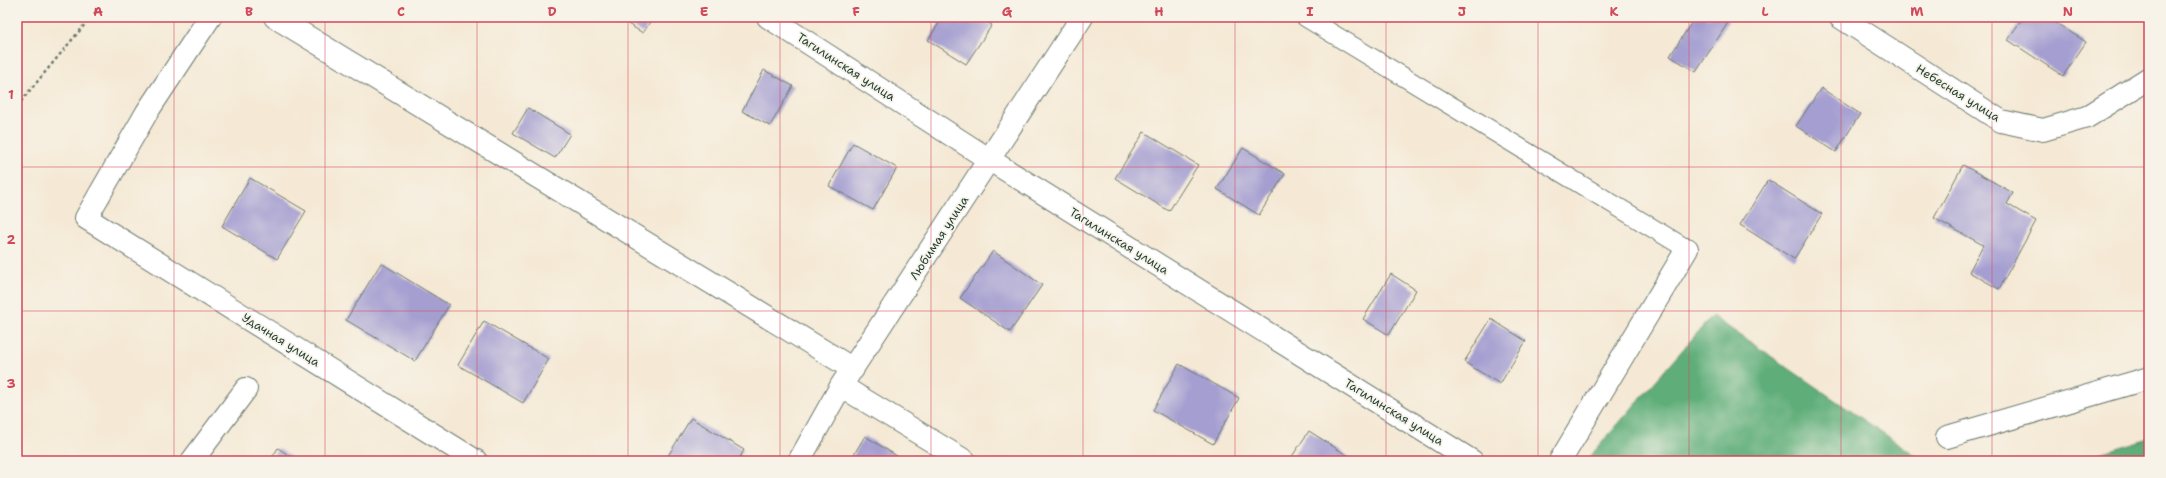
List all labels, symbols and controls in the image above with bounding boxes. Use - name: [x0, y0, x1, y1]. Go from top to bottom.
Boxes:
- text: A: [93, 3, 103, 20]
- text: B: [245, 3, 253, 20]
- text: C: [397, 3, 405, 20]
- text: D: [547, 3, 557, 20]
- text: E: [700, 3, 709, 20]
- text: F: [852, 3, 860, 20]
- text: G: [1002, 3, 1013, 20]
- text: H: [1154, 3, 1164, 20]
- text: I: [1306, 3, 1314, 20]
- text: J: [1458, 3, 1466, 20]
- text: K: [1610, 3, 1619, 20]
- text: L: [1761, 3, 1769, 20]
- text: M: [1910, 3, 1924, 20]
- text: N: [2063, 3, 2073, 20]
- street label: Тагилинская улица: [794, 29, 899, 105]
- street label: Небесная улица: [1913, 61, 2004, 126]
- text: 1: [8, 86, 14, 103]
- street label: Любимая улица: [906, 193, 972, 283]
- street label: Тагилинская улица: [1066, 204, 1172, 278]
- text: 2: [6, 231, 16, 248]
- street label: Удачная улица: [239, 310, 323, 371]
- text: 3: [6, 375, 16, 392]
- street label: Тагилинская улица: [1341, 375, 1447, 449]

